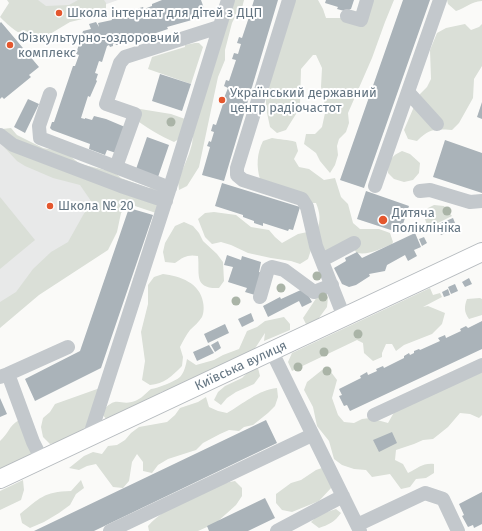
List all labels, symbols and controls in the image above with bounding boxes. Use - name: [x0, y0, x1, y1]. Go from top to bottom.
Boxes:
- place label: Школа інтернат для дітей з ДЦП: [67, 5, 262, 21]
- marker: Школа інтернат для дітей з ДЦП: [54, 8, 64, 18]
- place label: Фізкультурно-оздоровчий комплекс: [18, 30, 180, 61]
- marker: Фізкультурно-оздоровчий комплекс: [5, 40, 15, 50]
- place label: Український державний центр радіочастот: [230, 85, 377, 116]
- marker: Український державний центр радіочастот: [217, 95, 227, 105]
- place label: Школа № 20: [58, 198, 134, 214]
- marker: Школа № 20: [45, 201, 55, 211]
- place label: Дитяча поліклініка: [392, 205, 461, 236]
- marker: Дитяча поліклініка: [377, 214, 389, 226]
- street label: Київська вулиця: [192, 338, 290, 394]

